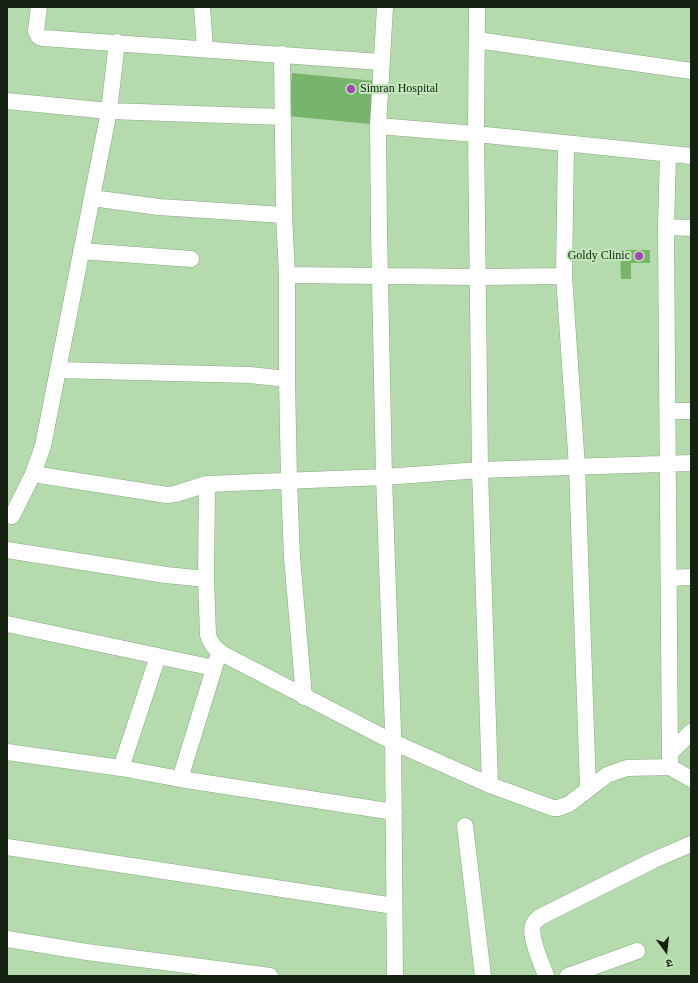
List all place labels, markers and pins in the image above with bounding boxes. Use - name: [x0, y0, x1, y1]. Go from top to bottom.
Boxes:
- place label: Simran Hospital: [360, 82, 449, 96]
- marker: Simran Hospital: [345, 83, 357, 95]
- place label: Goldy Clinic: [564, 249, 630, 263]
- marker: Goldy Clinic: [633, 250, 645, 262]

